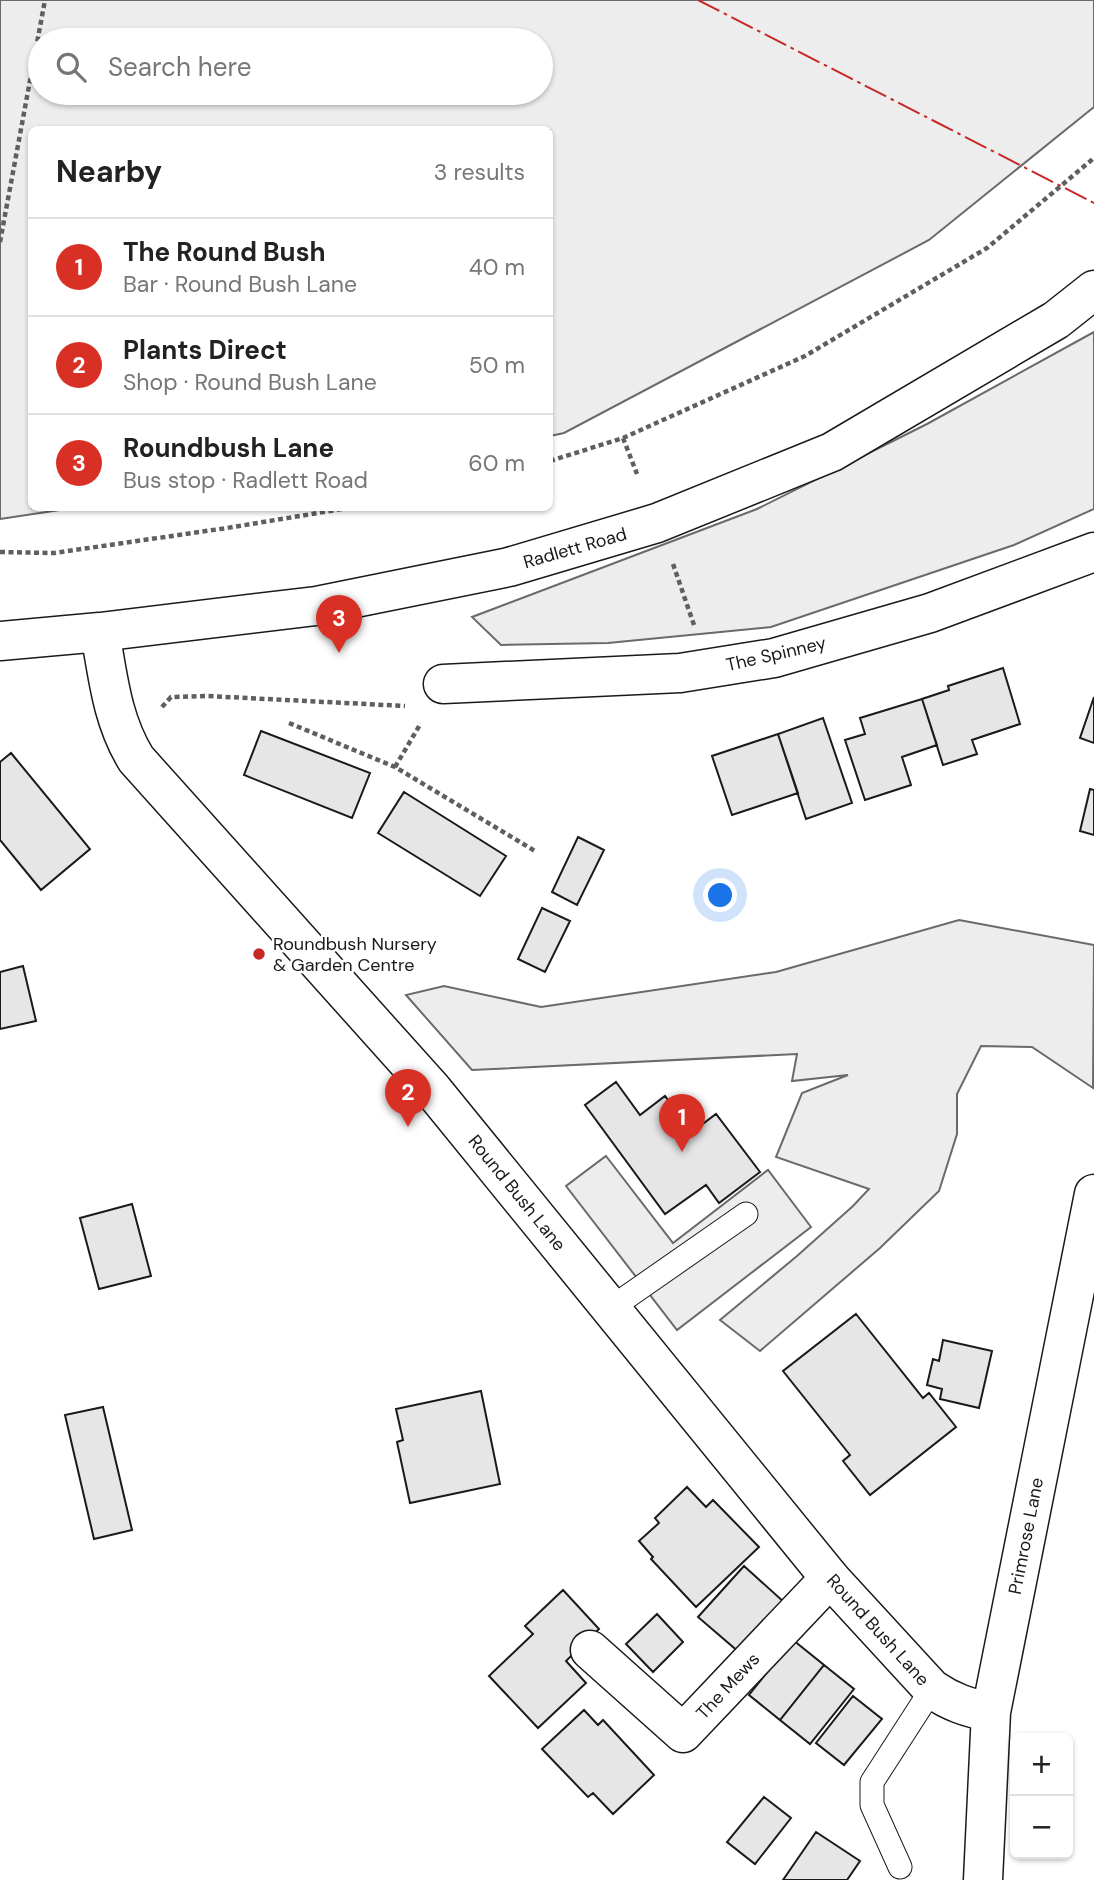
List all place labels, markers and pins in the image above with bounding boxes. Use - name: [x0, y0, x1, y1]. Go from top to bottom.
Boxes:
- pin: 3: [316, 595, 362, 653]
- place label: Roundbush Nursery & Garden Centre: [273, 932, 437, 977]
- marker: Roundbush Nursery & Garden Centre: [251, 946, 267, 962]
- pin: 2: [385, 1069, 431, 1127]
- pin: 1: [659, 1094, 705, 1152]

